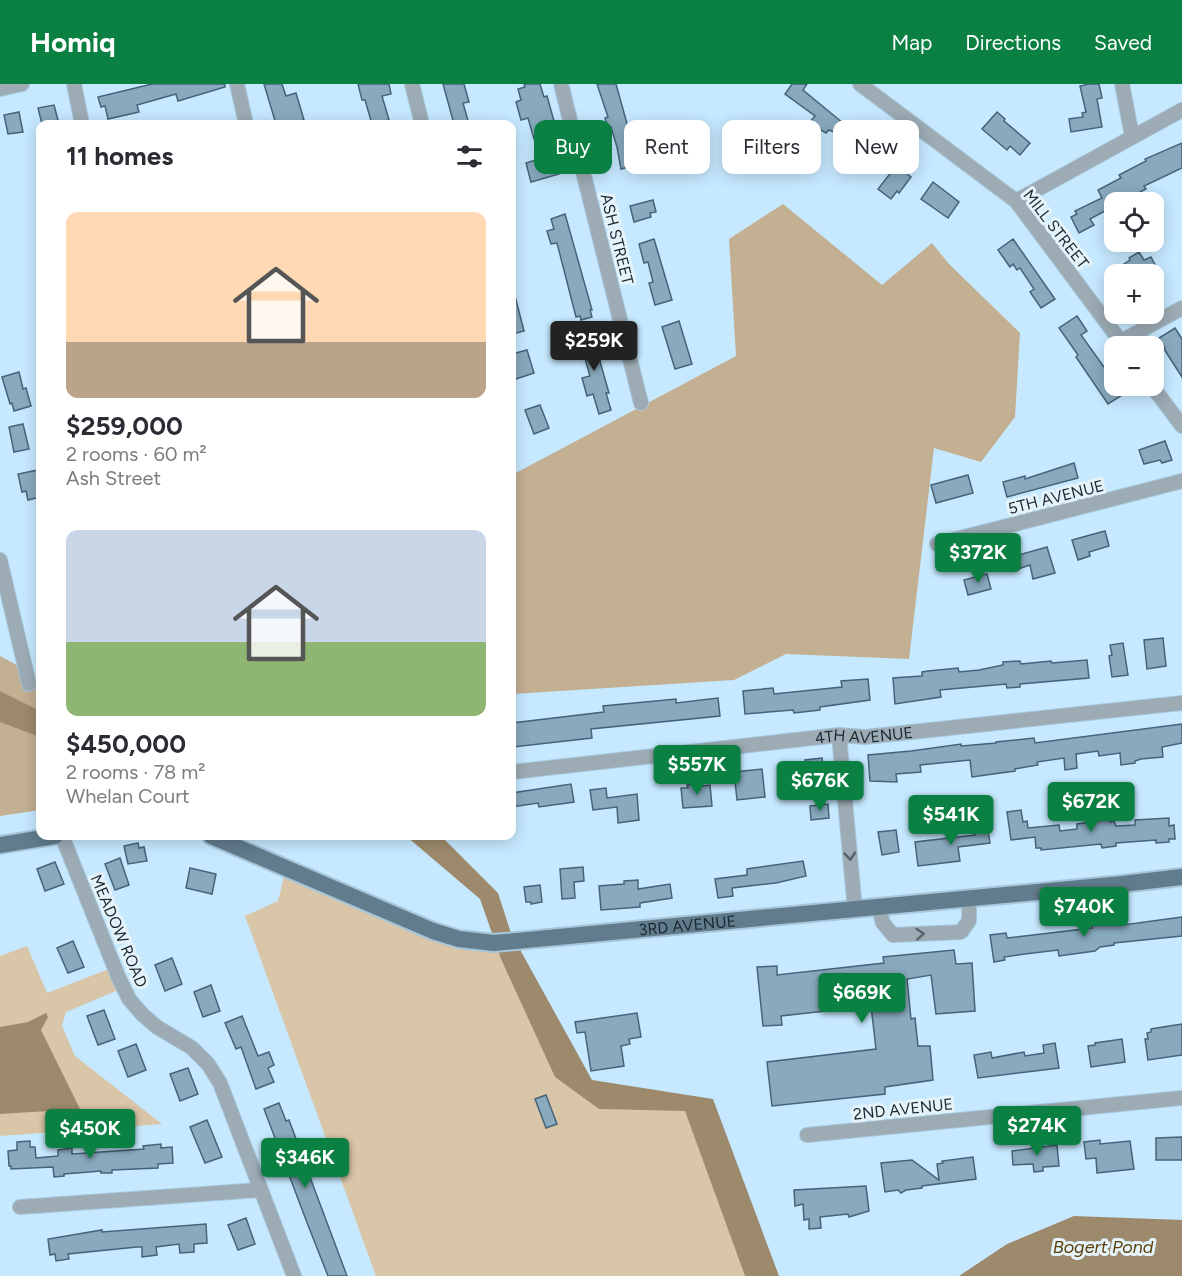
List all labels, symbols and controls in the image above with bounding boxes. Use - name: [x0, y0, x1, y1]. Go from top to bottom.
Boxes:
- text: Homiq: [30, 25, 116, 59]
- text: Map: [891, 30, 932, 55]
- text: Directions: [965, 30, 1061, 55]
- text: Saved: [1094, 30, 1152, 55]
- chip: Buy: [534, 120, 612, 174]
- chip: Rent: [624, 120, 710, 174]
- chip: Filters: [722, 120, 821, 174]
- chip: New: [833, 120, 919, 174]
- text: 11 homes: [66, 140, 173, 172]
- icon: filters: [453, 140, 486, 173]
- street label: MILL STREET: [1019, 186, 1093, 272]
- street label: ASH STREET: [597, 192, 638, 287]
- map controls: [1104, 192, 1164, 396]
- button: locate: [1104, 192, 1164, 252]
- icon: home: [222, 251, 330, 359]
- button: +: [1104, 264, 1164, 324]
- pin: $259K: [552, 321, 636, 372]
- text: $259K: [564, 328, 624, 352]
- button: −: [1104, 336, 1164, 396]
- text: $259,000: [66, 410, 183, 442]
- text: 2 rooms · 60 m²: [66, 442, 207, 466]
- text: Ash Street: [66, 466, 161, 490]
- street label: 5TH AVENUE: [1006, 476, 1106, 518]
- pin: $372K: [936, 533, 1020, 584]
- text: $372K: [949, 540, 1007, 564]
- icon: home: [222, 569, 330, 677]
- street label: 4TH AVENUE: [814, 722, 914, 747]
- text: $450,000: [66, 728, 186, 760]
- pin: $557K: [655, 745, 739, 796]
- text: $557K: [668, 752, 726, 776]
- text: 2 rooms · 78 m²: [66, 760, 206, 784]
- pin: $676K: [778, 761, 862, 812]
- text: $676K: [791, 768, 849, 792]
- pin: $672K: [1049, 782, 1133, 833]
- text: Whelan Court: [66, 784, 189, 808]
- text: $672K: [1062, 789, 1120, 813]
- pin: $541K: [909, 795, 993, 846]
- text: $541K: [922, 802, 980, 826]
- one-way arrow: [843, 851, 856, 860]
- street label: MEADOW ROAD: [87, 872, 151, 990]
- pin: $740K: [1042, 887, 1126, 938]
- text: $740K: [1053, 894, 1115, 918]
- street label: 3RD AVENUE: [638, 911, 737, 939]
- one-way arrow: [915, 927, 924, 940]
- pin: $669K: [820, 973, 904, 1024]
- text: $669K: [832, 980, 892, 1004]
- street label: 2ND AVENUE: [852, 1094, 954, 1124]
- pin: $274K: [995, 1106, 1079, 1157]
- pin: $450K: [48, 1109, 132, 1160]
- text: $274K: [1007, 1113, 1067, 1137]
- text: $450K: [59, 1116, 121, 1140]
- pin: $346K: [263, 1138, 347, 1189]
- text: $346K: [275, 1145, 335, 1169]
- water label: Bogert Pond: [1053, 1236, 1154, 1258]

